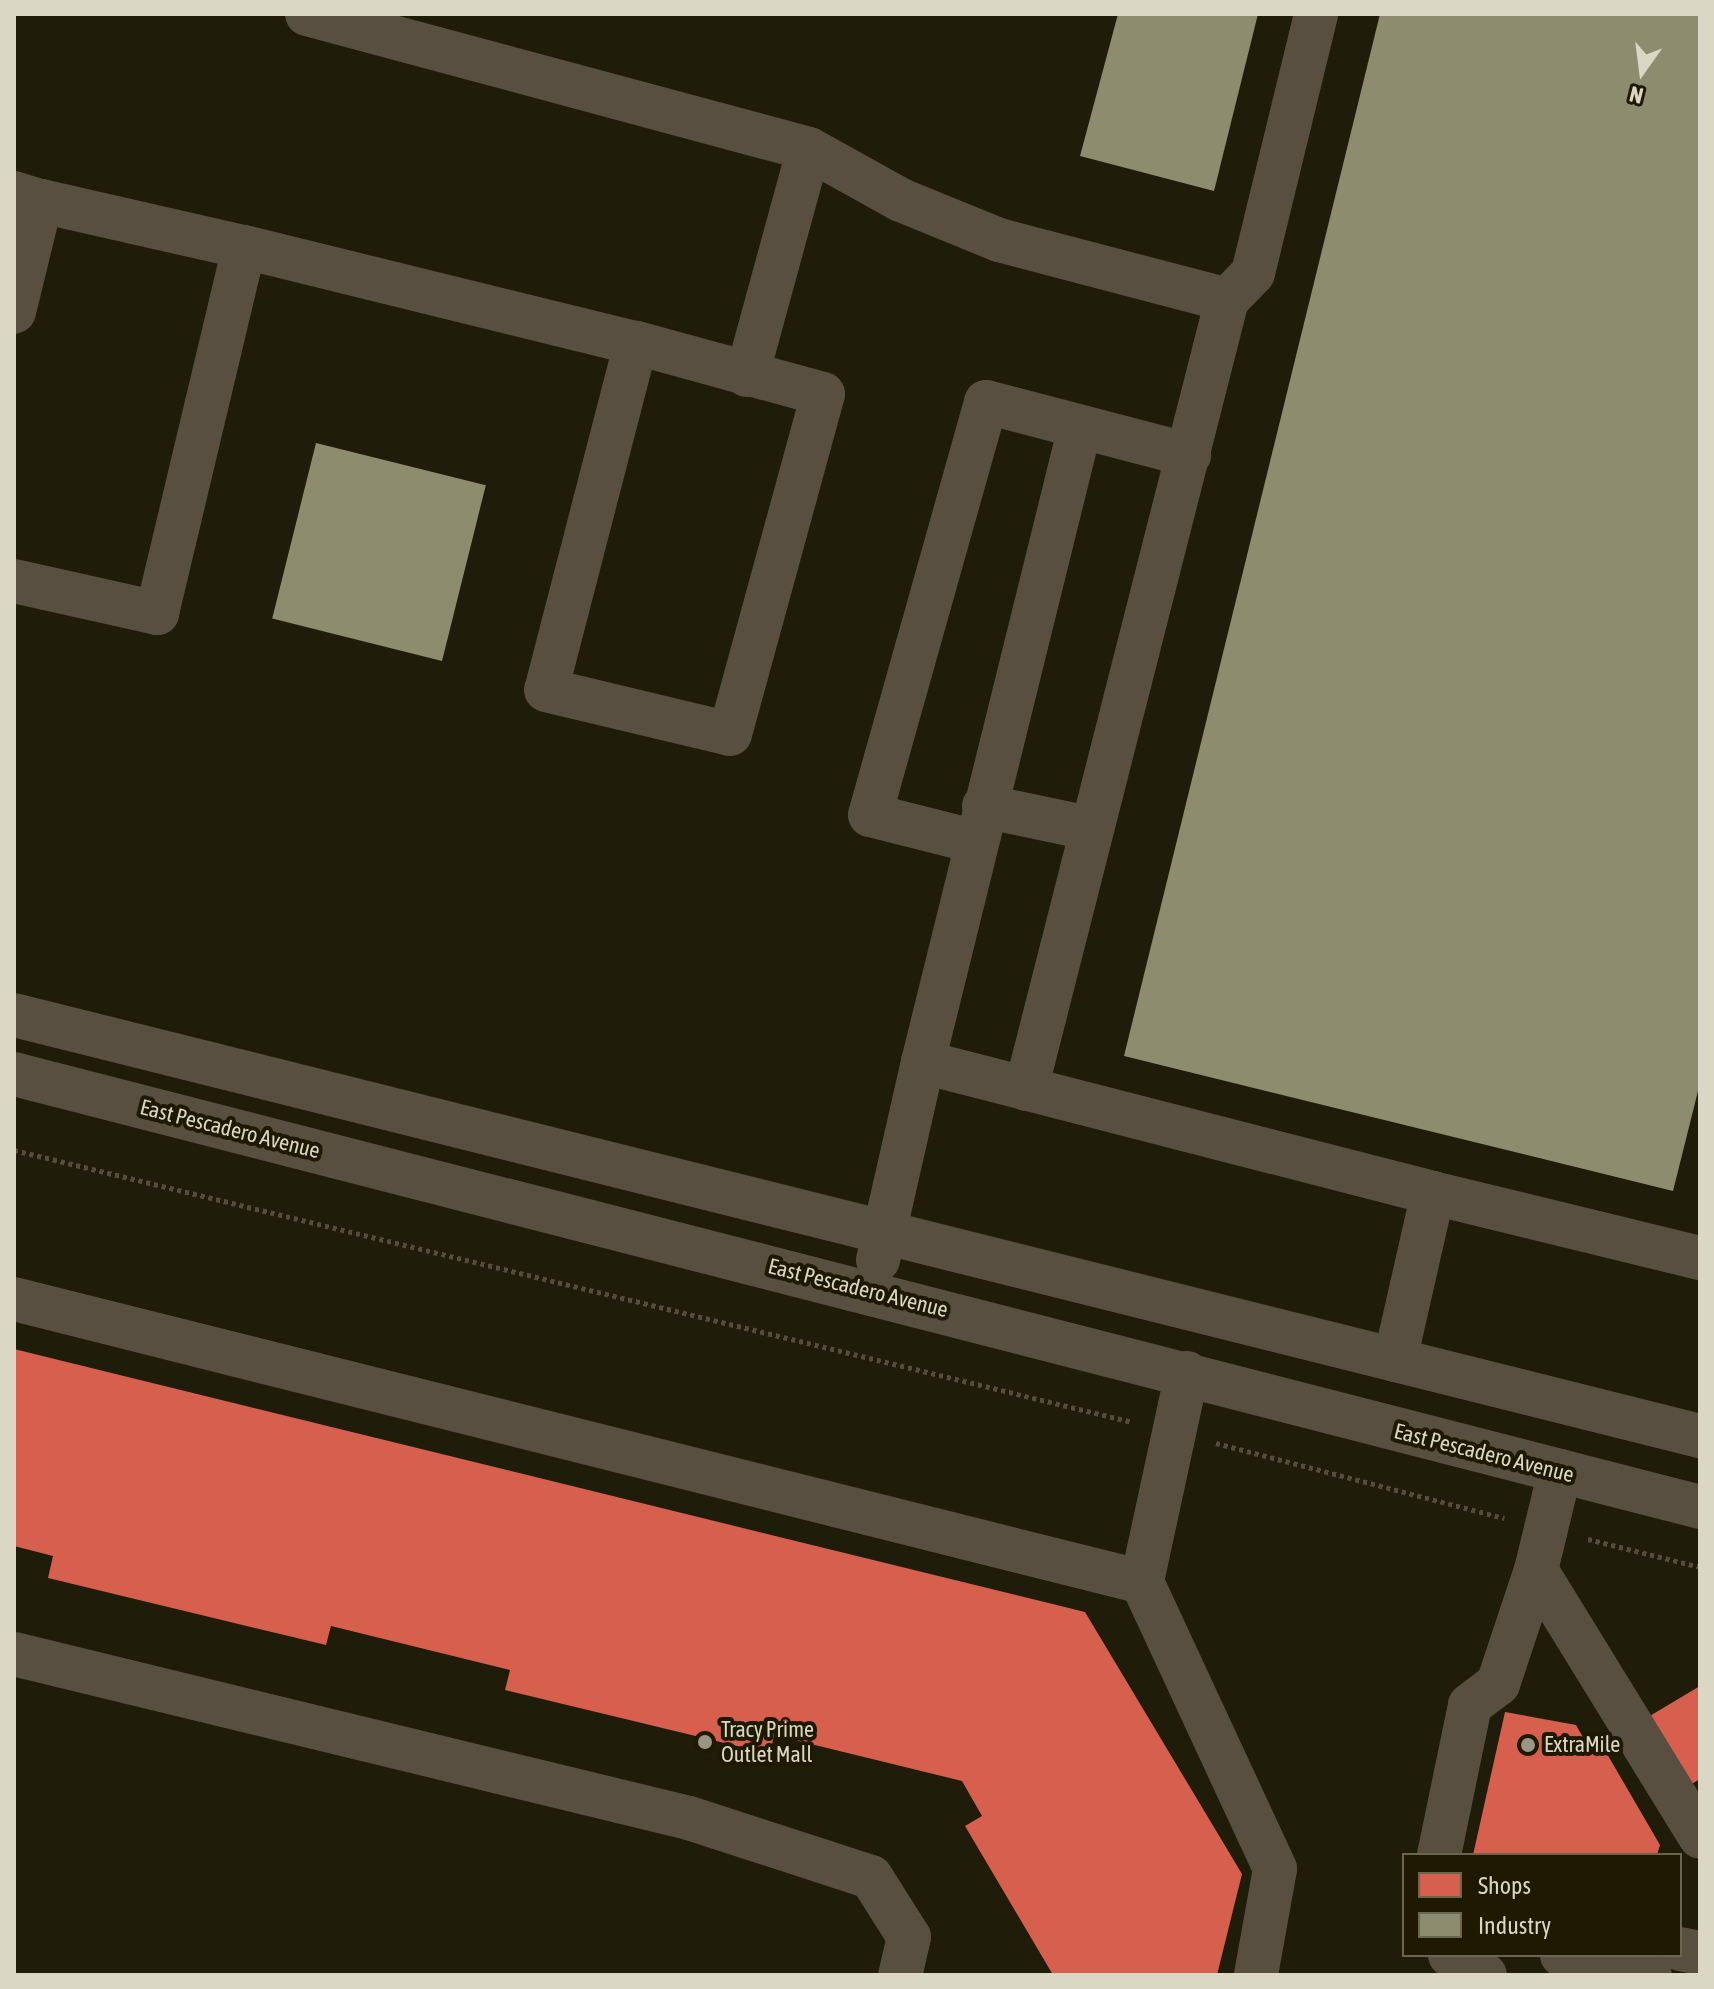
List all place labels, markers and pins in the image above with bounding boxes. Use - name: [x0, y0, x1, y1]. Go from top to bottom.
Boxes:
- place label: Tracy Prime Outlet Mall: [721, 1716, 814, 1768]
- place label: ExtraMile: [1544, 1732, 1620, 1758]
- marker: Tracy Prime Outlet Mall: [696, 1733, 714, 1751]
- marker: ExtraMile: [1519, 1736, 1537, 1754]

